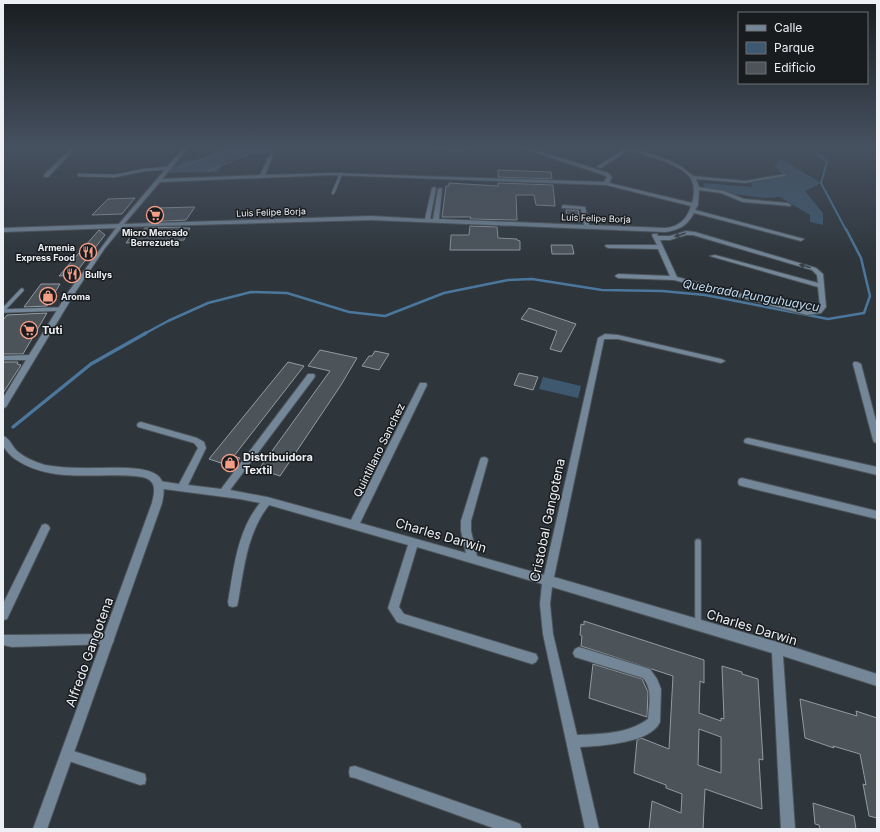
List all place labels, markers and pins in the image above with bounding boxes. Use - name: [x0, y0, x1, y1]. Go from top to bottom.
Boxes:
- supermarket icon: Micro Mercado Berrezueta: [145, 205, 165, 225]
- place label: Micro Mercado Berrezueta: [122, 227, 189, 248]
- place label: Armenia Express Food: [16, 242, 75, 263]
- restaurant icon: Armenia Express Food: [78, 242, 98, 262]
- restaurant icon: Bullys: [62, 264, 82, 284]
- place label: Bullys: [85, 269, 112, 280]
- shop icon: Aroma: [38, 286, 58, 306]
- place label: Aroma: [61, 291, 90, 302]
- supermarket icon: Tuti: [19, 320, 39, 340]
- place label: Tuti: [42, 323, 62, 337]
- place label: Distribuidora Textil: [243, 450, 313, 477]
- shop icon: Distribuidora Textil: [220, 453, 240, 473]

